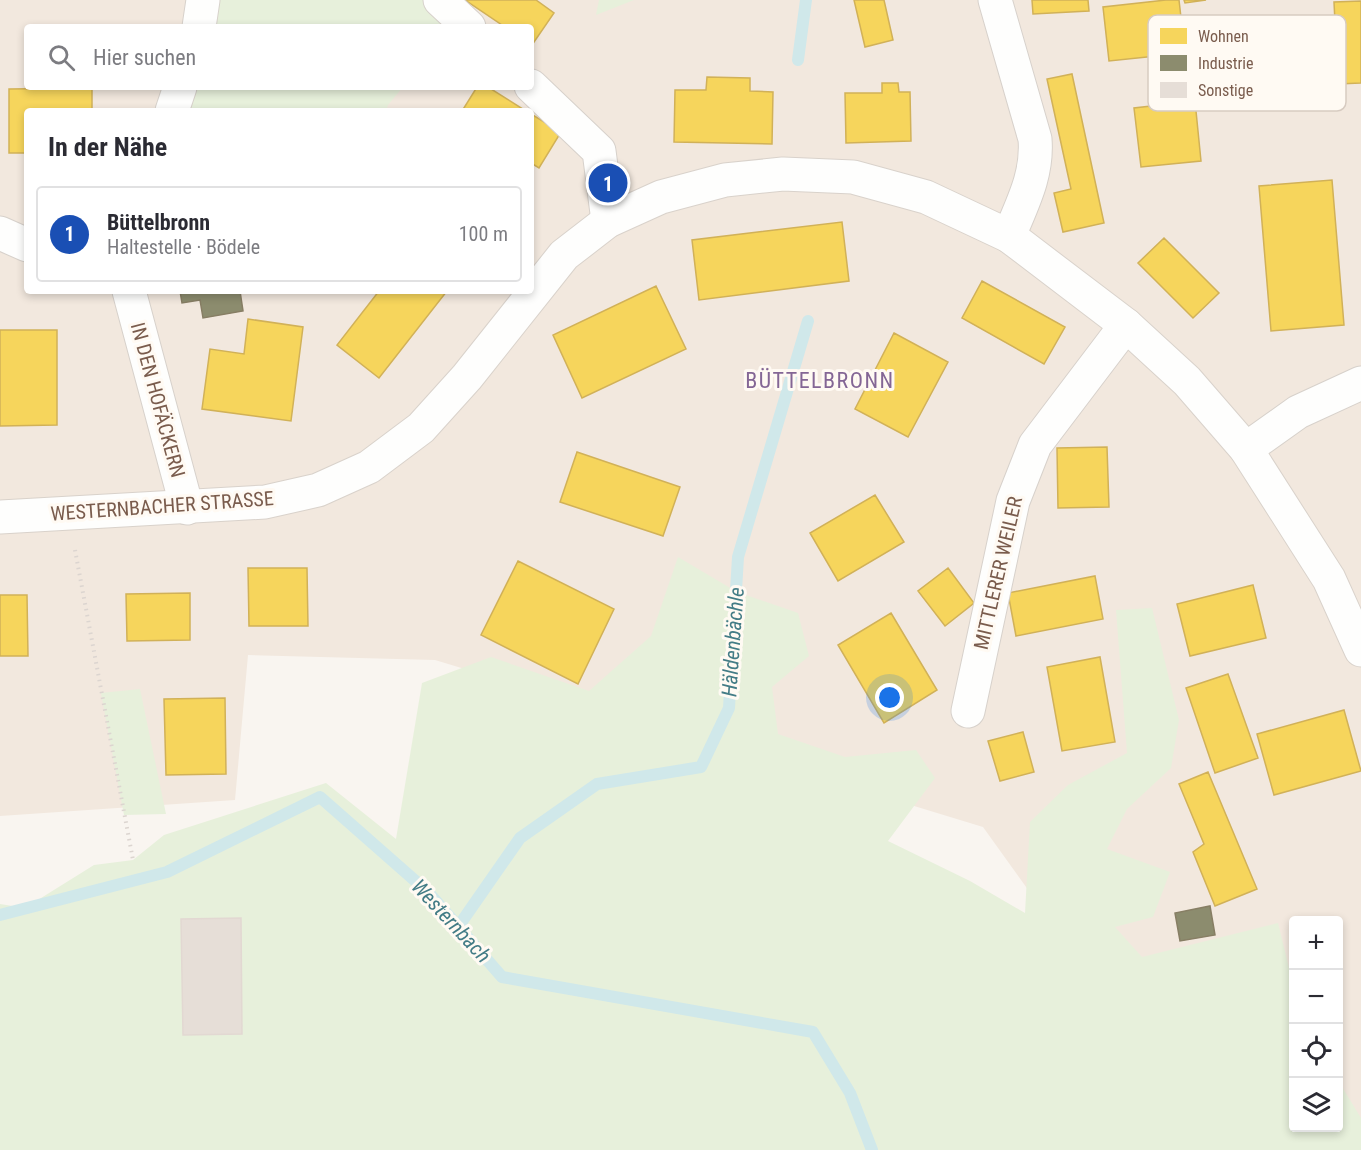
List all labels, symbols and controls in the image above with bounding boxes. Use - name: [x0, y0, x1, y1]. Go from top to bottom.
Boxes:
- legend: [1148, 15, 1346, 111]
- search box: [24, 24, 534, 90]
- text: Wohnen: [1198, 27, 1249, 46]
- icon: search: [45, 41, 78, 74]
- text: Hier suchen: [93, 45, 196, 70]
- text: Industrie: [1198, 54, 1254, 73]
- text: Sonstige: [1198, 81, 1253, 100]
- text: In der Nähe: [48, 132, 167, 162]
- pin: 1: [588, 160, 628, 206]
- text: Büttelbronn: [107, 210, 210, 235]
- text: 1: [64, 222, 75, 246]
- text: 100 m: [459, 222, 508, 246]
- text: Haltestelle · Bödele: [107, 235, 260, 259]
- street label: IN DEN HOFÄCKERN: [126, 320, 190, 480]
- district label: BÜTTELBRONN: [745, 368, 895, 393]
- street label: WESTERNBACHER STRASSE: [50, 486, 274, 526]
- street label: MITTLERER WEILER: [969, 494, 1027, 652]
- water label: Häldenbächle: [717, 586, 749, 698]
- your location: [875, 683, 904, 712]
- water label: Westernbach: [407, 875, 495, 967]
- map controls: [1289, 916, 1343, 1132]
- button: +: [1289, 916, 1343, 970]
- button: −: [1289, 970, 1343, 1024]
- button: locate: [1289, 1024, 1343, 1078]
- button: layers: [1289, 1078, 1343, 1132]

